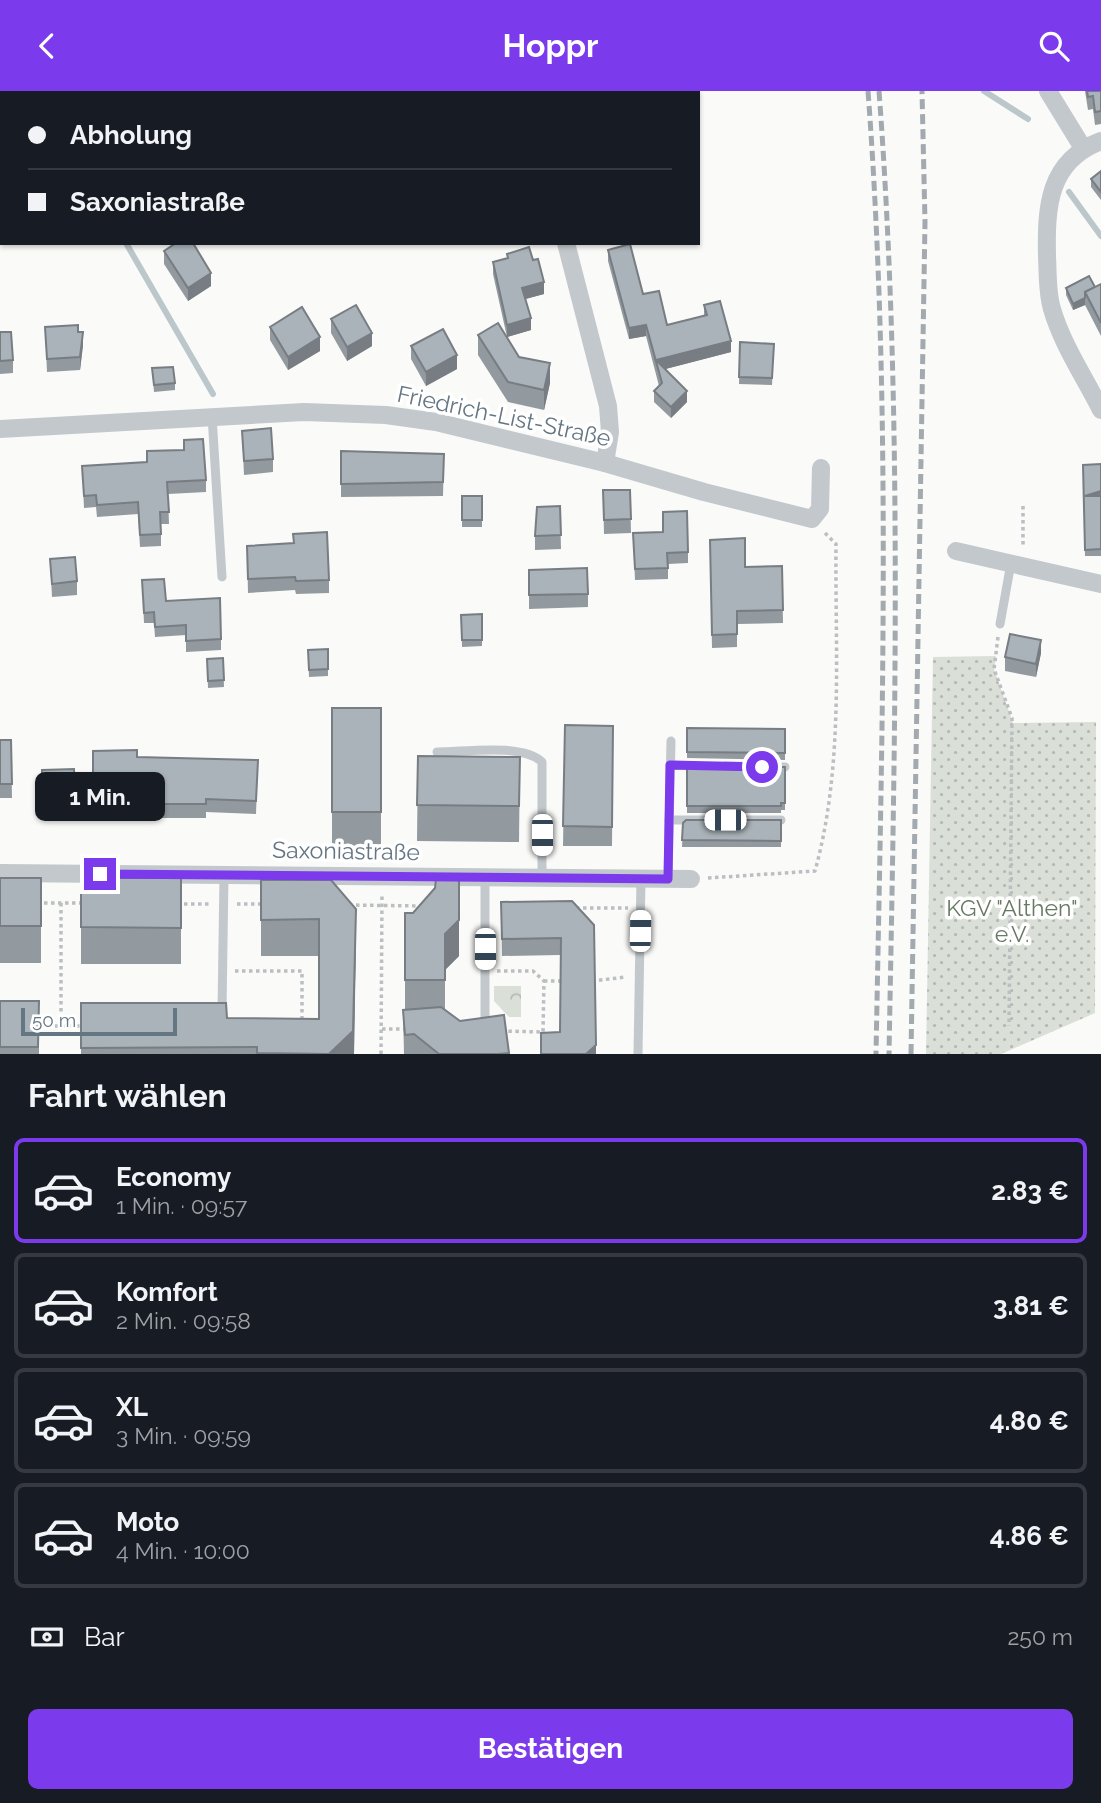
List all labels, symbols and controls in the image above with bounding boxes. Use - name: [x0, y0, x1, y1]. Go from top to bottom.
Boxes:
- icon: back: [28, 27, 66, 65]
- text: Hoppr: [503, 27, 598, 64]
- icon: search: [1035, 27, 1073, 65]
- text: Abholung: [70, 120, 192, 150]
- text: Saxoniastraße: [70, 187, 245, 217]
- street label: Friedrich-List-Straße: [395, 380, 613, 451]
- route start: [746, 751, 778, 783]
- callout: 1 Min.: [35, 773, 165, 821]
- text: 1 Min.: [69, 783, 131, 810]
- car: [705, 810, 747, 831]
- car: [532, 814, 553, 856]
- street label: Saxoniastraße: [272, 836, 420, 865]
- route end: [84, 858, 116, 890]
- park label: KGV "Althen" e.V.: [946, 894, 1078, 947]
- car: [630, 910, 651, 952]
- car: [475, 928, 496, 970]
- scale bar: [21, 1005, 177, 1037]
- text: 50 m: [32, 1009, 76, 1031]
- text: Fahrt wählen: [28, 1077, 227, 1114]
- icon: car: [32, 1159, 95, 1222]
- text: Economy: [116, 1162, 231, 1192]
- text: 2.83 €: [991, 1176, 1069, 1206]
- text: 1 Min. · 09:57: [116, 1192, 247, 1219]
- icon: car: [32, 1274, 95, 1337]
- text: Komfort: [116, 1277, 218, 1307]
- text: 3.81 €: [993, 1291, 1069, 1321]
- text: 2 Min. · 09:58: [116, 1307, 251, 1334]
- icon: car: [32, 1389, 95, 1452]
- text: XL: [116, 1392, 148, 1422]
- text: 4.80 €: [990, 1406, 1069, 1436]
- text: 3 Min. · 09:59: [116, 1422, 251, 1449]
- icon: car: [32, 1504, 95, 1567]
- text: Moto: [116, 1507, 179, 1537]
- text: 4.86 €: [990, 1521, 1069, 1551]
- text: 4 Min. · 10:00: [116, 1537, 250, 1564]
- icon: cash: [28, 1618, 66, 1656]
- text: Bar: [84, 1622, 125, 1652]
- text: 250 m: [1007, 1623, 1073, 1650]
- button: Bestätigen: [28, 1709, 1073, 1789]

